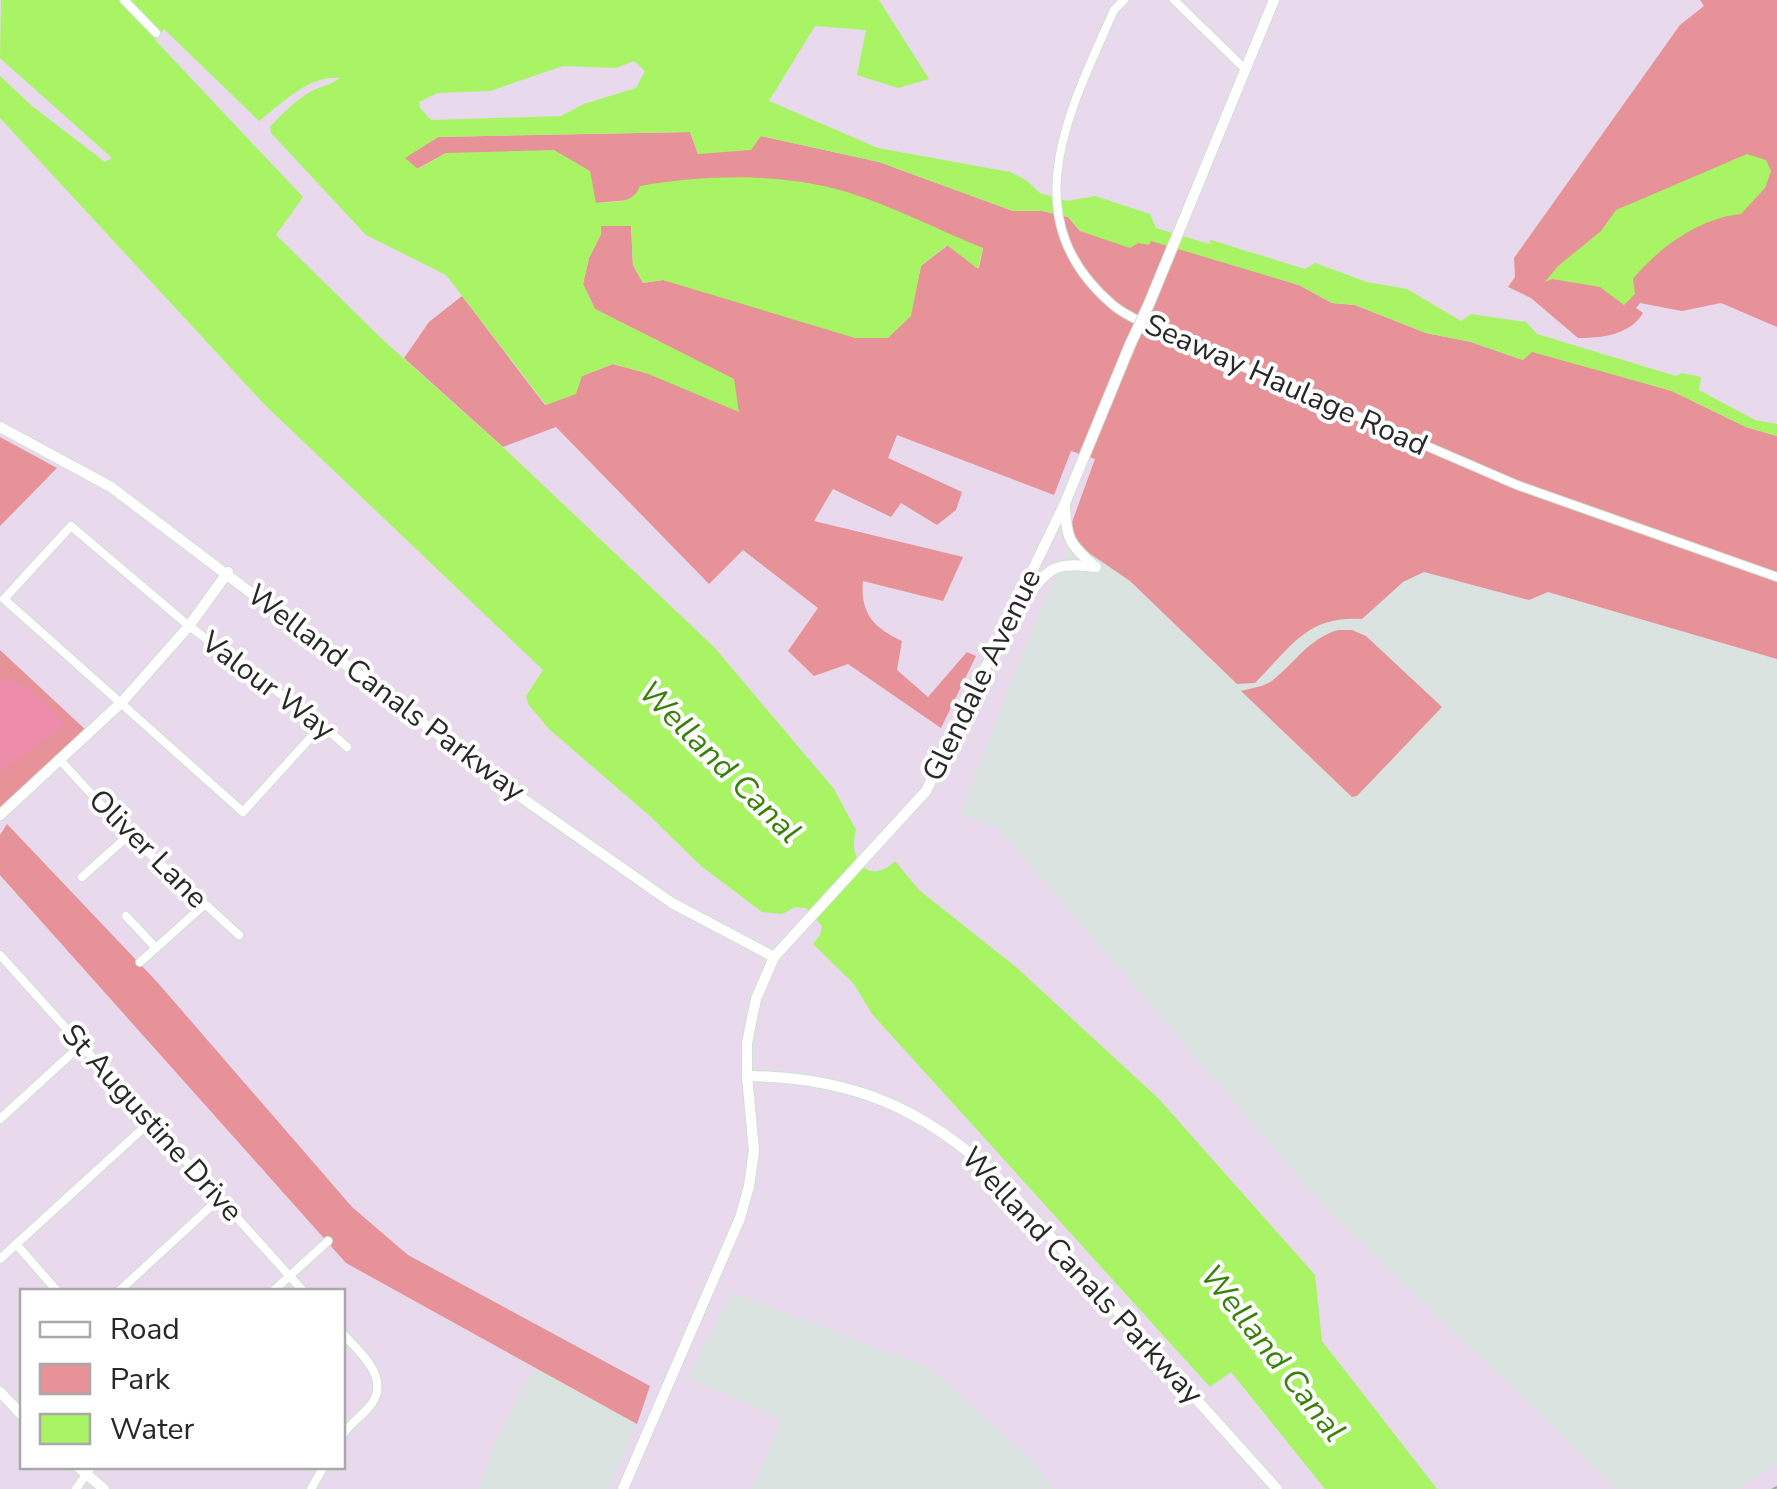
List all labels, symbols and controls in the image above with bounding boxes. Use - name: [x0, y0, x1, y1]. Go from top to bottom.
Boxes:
- street label: Seaway Haulage Road: [1138, 304, 1434, 466]
- street label: Glendale Avenue: [913, 562, 1051, 788]
- street label: Welland Canals Parkway: [239, 575, 534, 811]
- street label: Valour Way: [192, 621, 344, 750]
- water label: Welland Canal: [629, 671, 811, 853]
- street label: Oliver Lane: [79, 780, 217, 918]
- street label: St Augustine Drive: [52, 1015, 252, 1231]
- street label: Welland Canals Parkway: [952, 1138, 1213, 1414]
- water label: Welland Canal: [1190, 1255, 1356, 1451]
- legend: [20, 1289, 345, 1469]
- text: Road: [110, 1309, 180, 1350]
- text: Park: [110, 1359, 171, 1400]
- text: Water: [110, 1409, 195, 1450]

